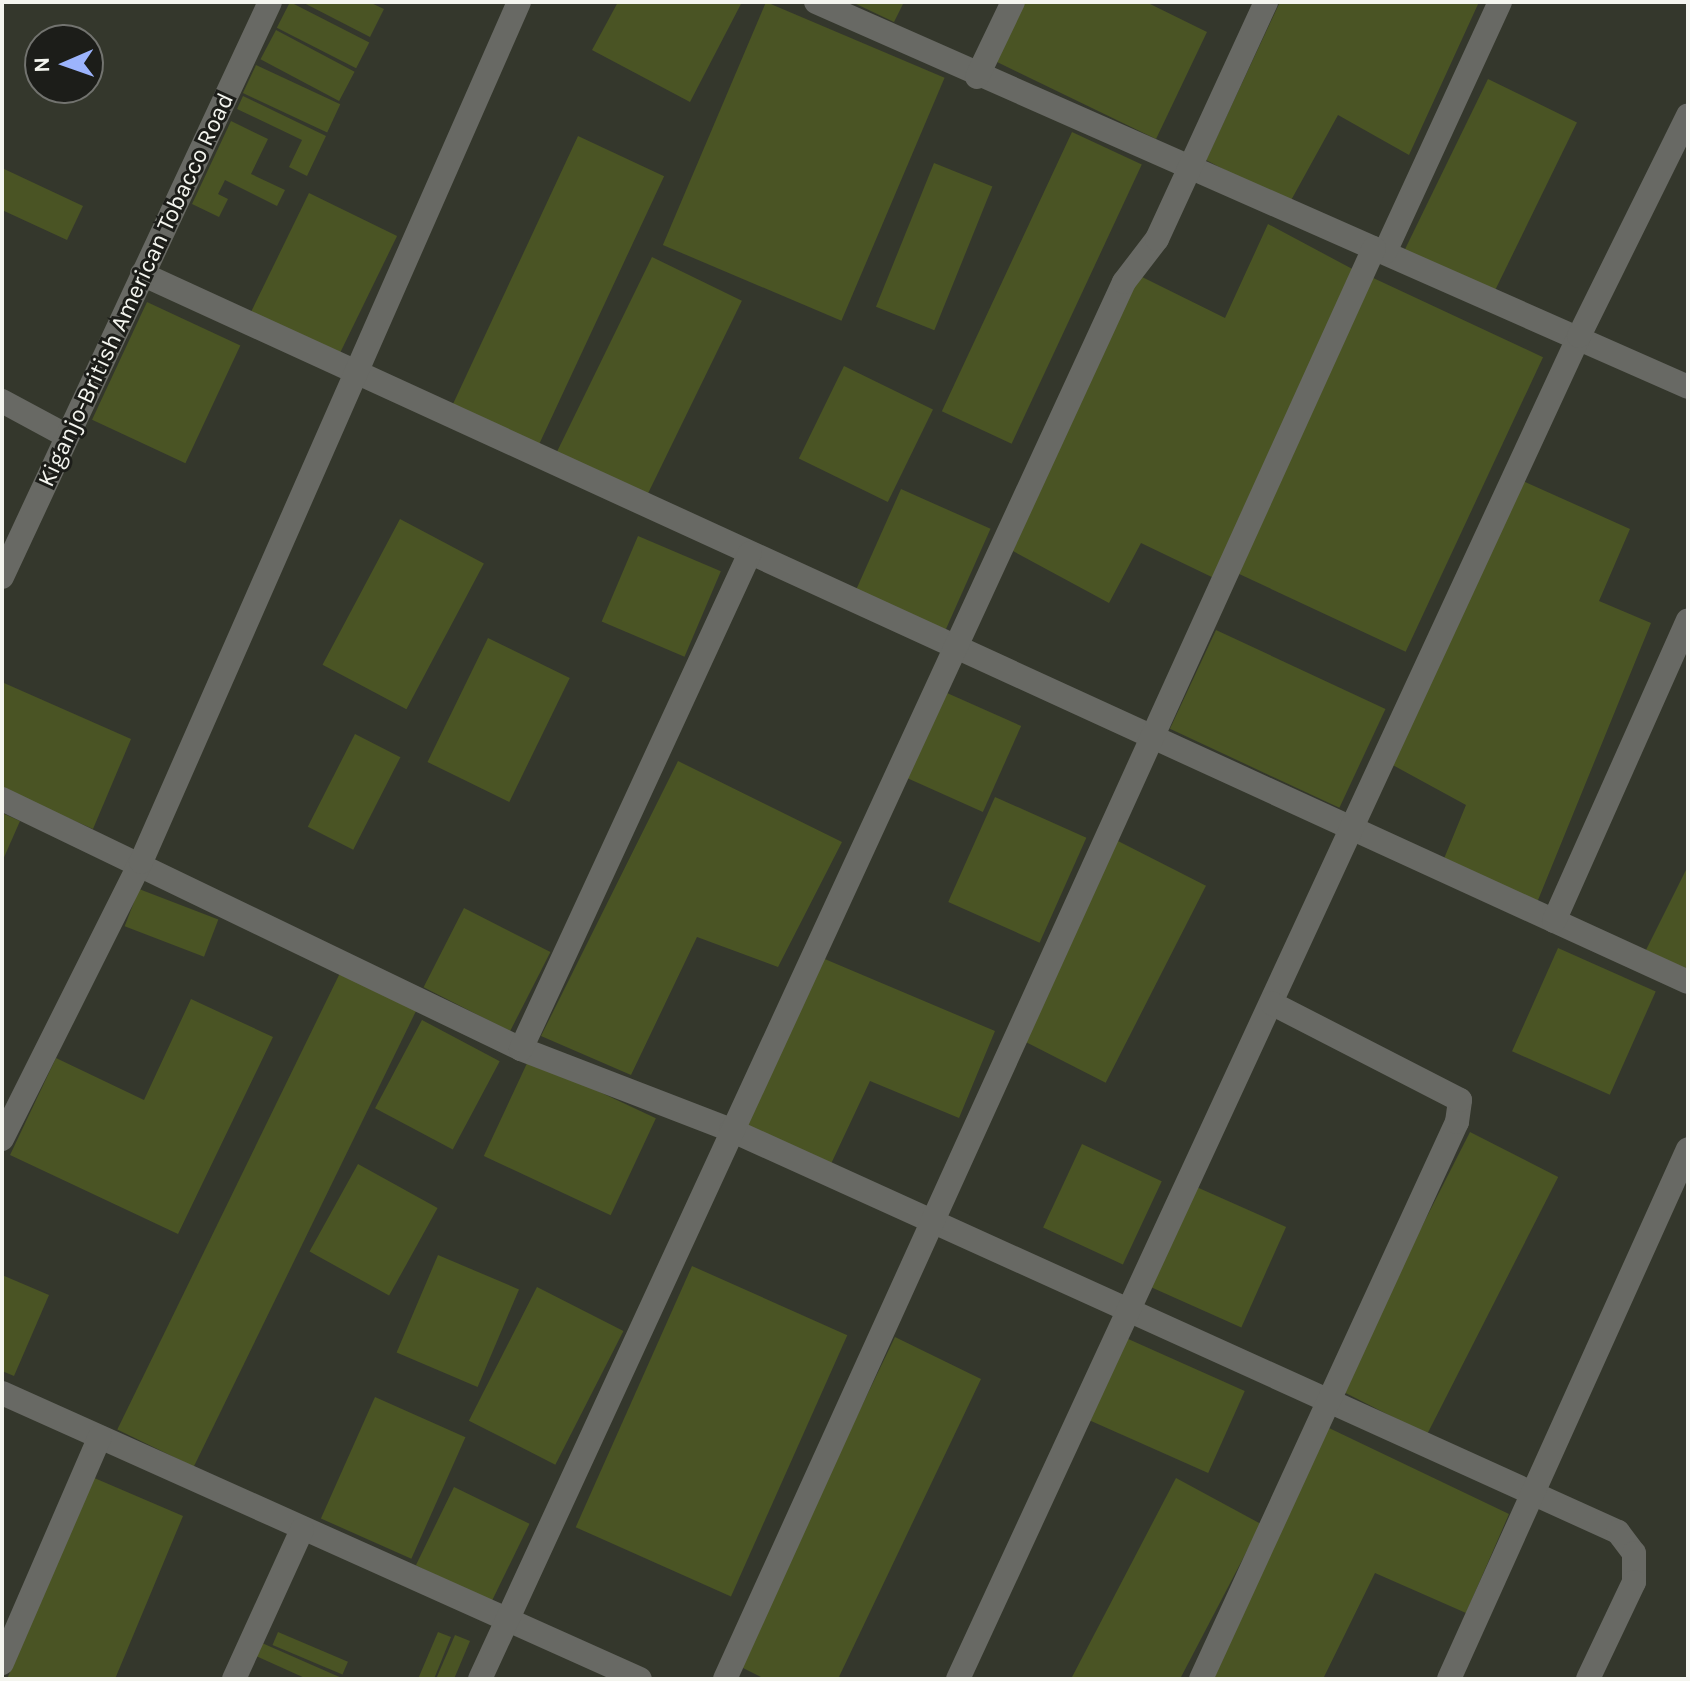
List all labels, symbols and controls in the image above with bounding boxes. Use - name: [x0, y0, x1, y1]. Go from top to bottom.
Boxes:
- north arrow: [24, 24, 104, 104]
- text: N: [29, 56, 55, 73]
- street label: Kiganjo-British American Tobacco Road: [32, 88, 240, 492]

